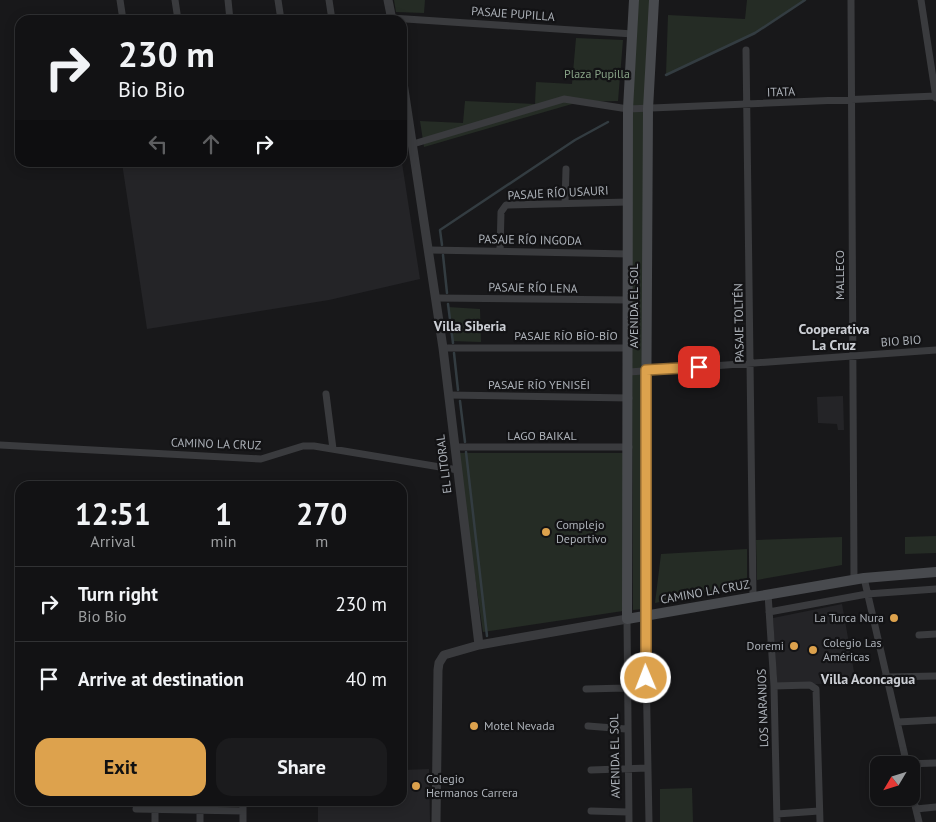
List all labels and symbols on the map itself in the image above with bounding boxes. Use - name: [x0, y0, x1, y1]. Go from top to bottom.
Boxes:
- street label: PASAJE PUPILLA: [471, 3, 555, 24]
- park label: Plaza Pupilla: [564, 66, 630, 81]
- street label: ITATA: [767, 84, 795, 99]
- street label: PASAJE RÍO USAURI: [507, 182, 609, 203]
- street label: PASAJE RÍO INGODA: [478, 231, 582, 248]
- street label: MALLECO: [832, 250, 847, 300]
- street label: AVENIDA EL SOL: [626, 264, 641, 348]
- street label: PASAJE RÍO LENA: [488, 279, 578, 296]
- street label: PASAJE TOLTÉN: [730, 283, 747, 363]
- district label: Villa Siberia: [433, 317, 506, 335]
- district label: Cooperativa La Cruz: [798, 320, 870, 354]
- street label: PASAJE RÍO BÍO-BÍO: [514, 328, 618, 343]
- street label: BIO BIO: [880, 332, 922, 349]
- pin: [678, 346, 720, 388]
- street label: PASAJE RÍO YENISÉI: [488, 377, 590, 392]
- street label: LAGO BAIKAL: [507, 428, 577, 443]
- street label: CAMINO LA CRUZ: [171, 434, 262, 453]
- street label: EL LITORAL: [432, 434, 455, 494]
- place label: Complejo Deportivo: [556, 517, 607, 546]
- marker: Complejo Deportivo: [540, 526, 552, 538]
- street label: CAMINO LA CRUZ: [659, 576, 751, 607]
- place label: La Turca Nura: [814, 610, 884, 625]
- marker: La Turca Nura: [888, 612, 900, 624]
- place label: Colegio Las Américas: [823, 635, 882, 664]
- place label: Doremi: [747, 638, 784, 653]
- marker: Doremi: [788, 640, 800, 652]
- marker: Colegio Las Américas: [807, 644, 819, 656]
- position arrow: [619, 651, 671, 703]
- street label: LOS NARANJOS: [754, 669, 771, 747]
- district label: Villa Aconcagua: [820, 670, 915, 688]
- street label: AVENIDA EL SOL: [606, 714, 623, 798]
- place label: Motel Nevada: [484, 718, 555, 733]
- marker: Motel Nevada: [468, 720, 480, 732]
- north arrow: [870, 756, 920, 806]
- place label: Colegio Hermanos Carrera: [426, 771, 518, 800]
- marker: Colegio Hermanos Carrera: [410, 780, 422, 792]

